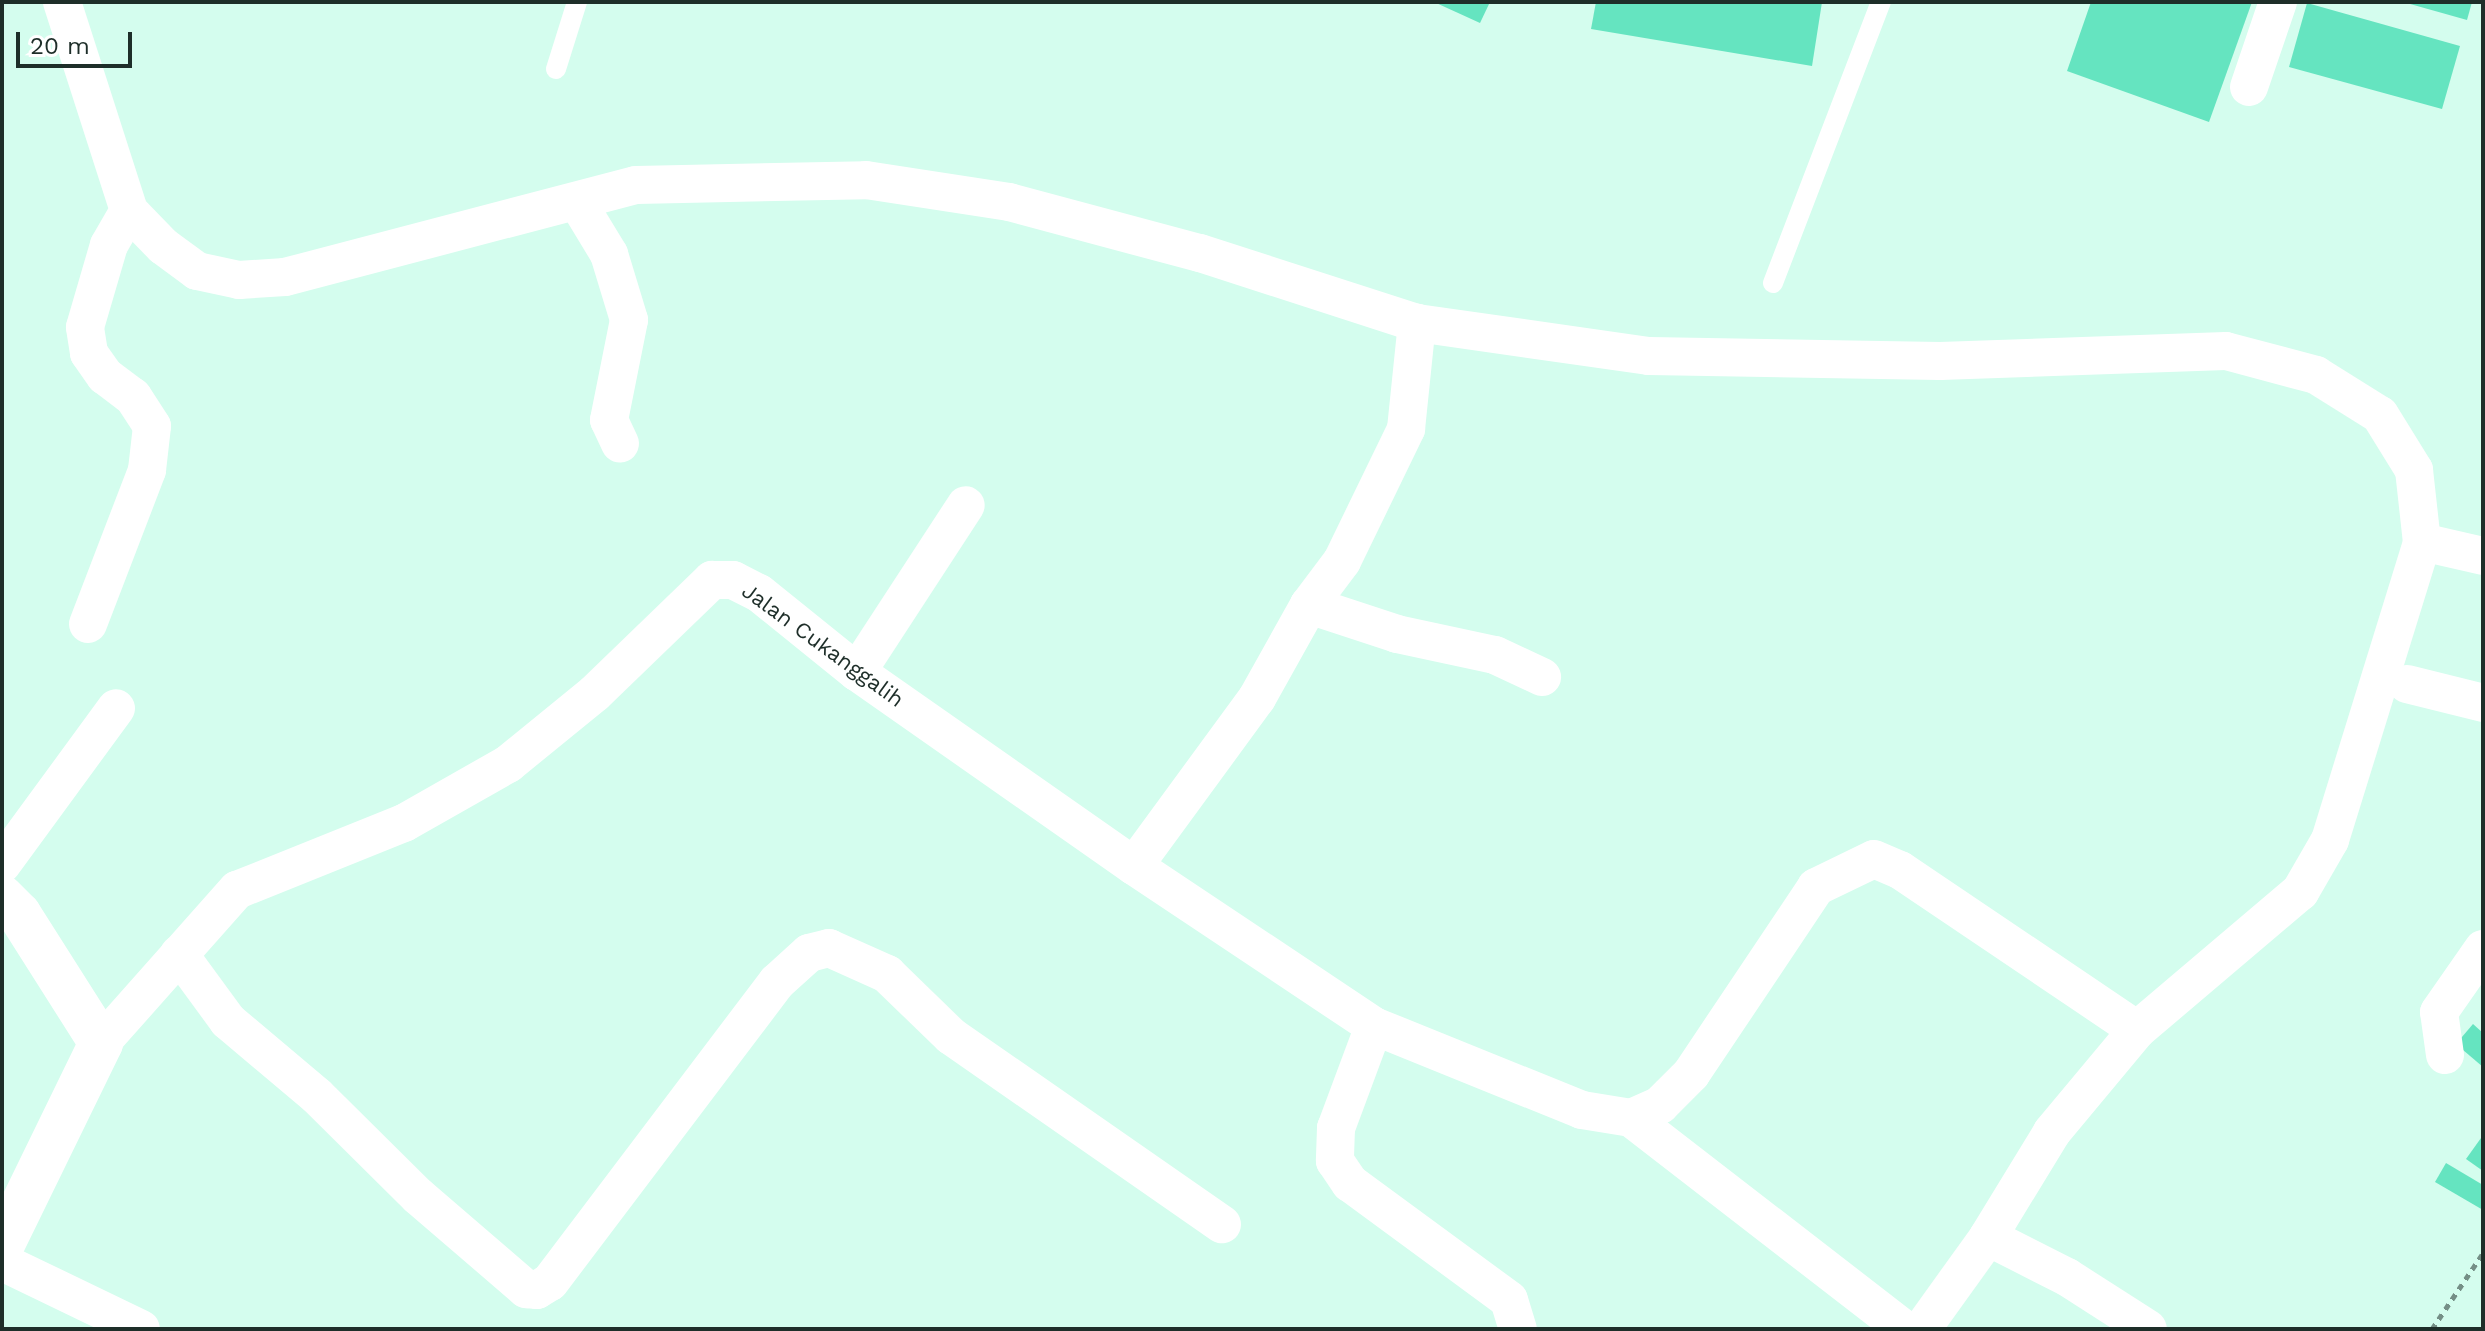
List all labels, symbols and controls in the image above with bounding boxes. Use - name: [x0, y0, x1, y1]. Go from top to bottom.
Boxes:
- scale bar: [20, 16, 136, 66]
- text: 20 m: [30, 32, 90, 60]
- street label: Jalan Cukanggalih: [737, 577, 909, 713]

